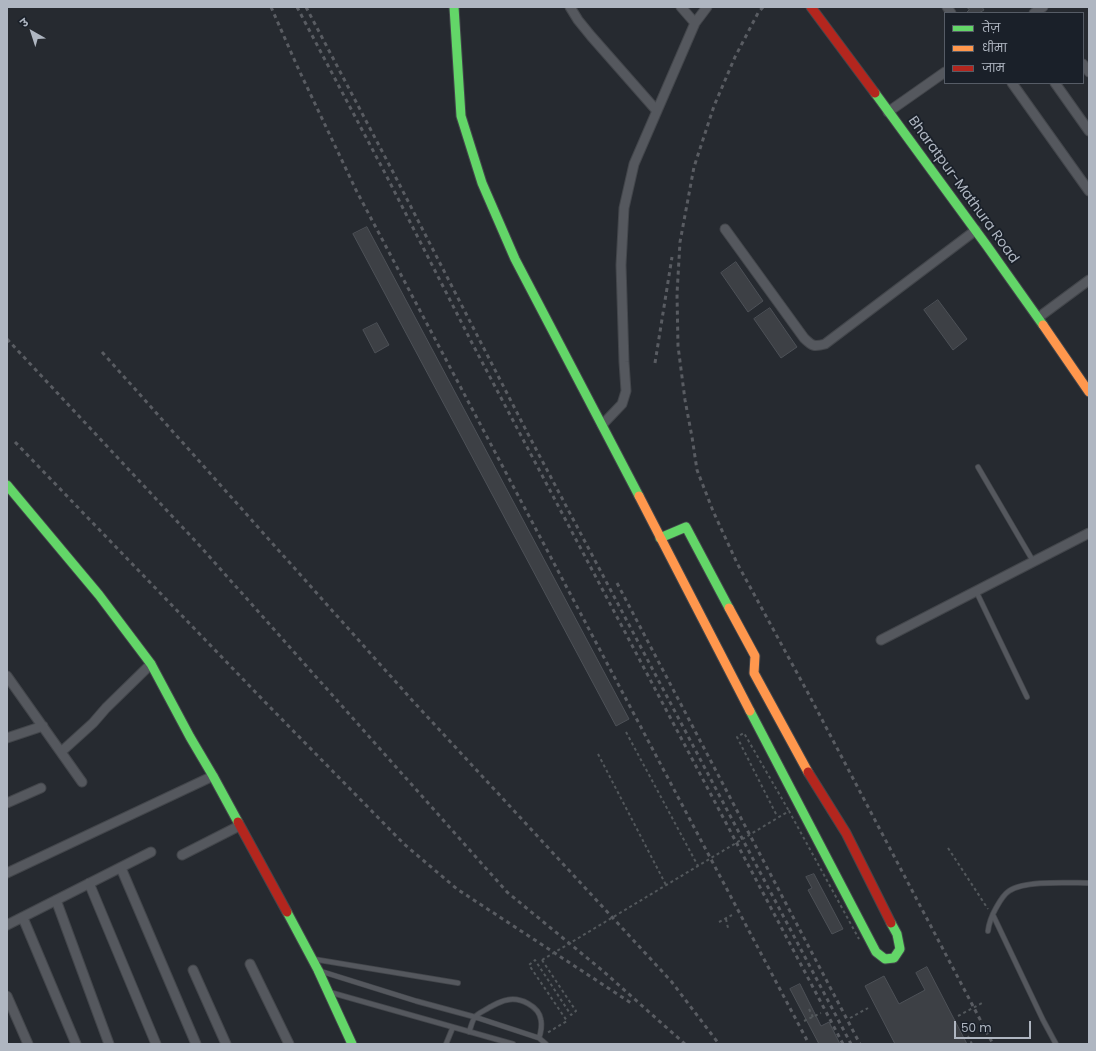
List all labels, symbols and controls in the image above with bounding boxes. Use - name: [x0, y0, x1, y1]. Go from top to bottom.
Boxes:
- north arrow: [12, 12, 52, 52]
- legend: [944, 12, 1084, 84]
- text: उ: [17, 15, 32, 31]
- text: तेज़: [982, 19, 1000, 36]
- text: धीमा: [982, 39, 1007, 56]
- text: जाम: [982, 59, 1005, 76]
- street label: Bharatpur-Mathura Road: [904, 113, 1022, 267]
- scale bar: [956, 1013, 1033, 1039]
- text: 50 m: [961, 1019, 992, 1036]

